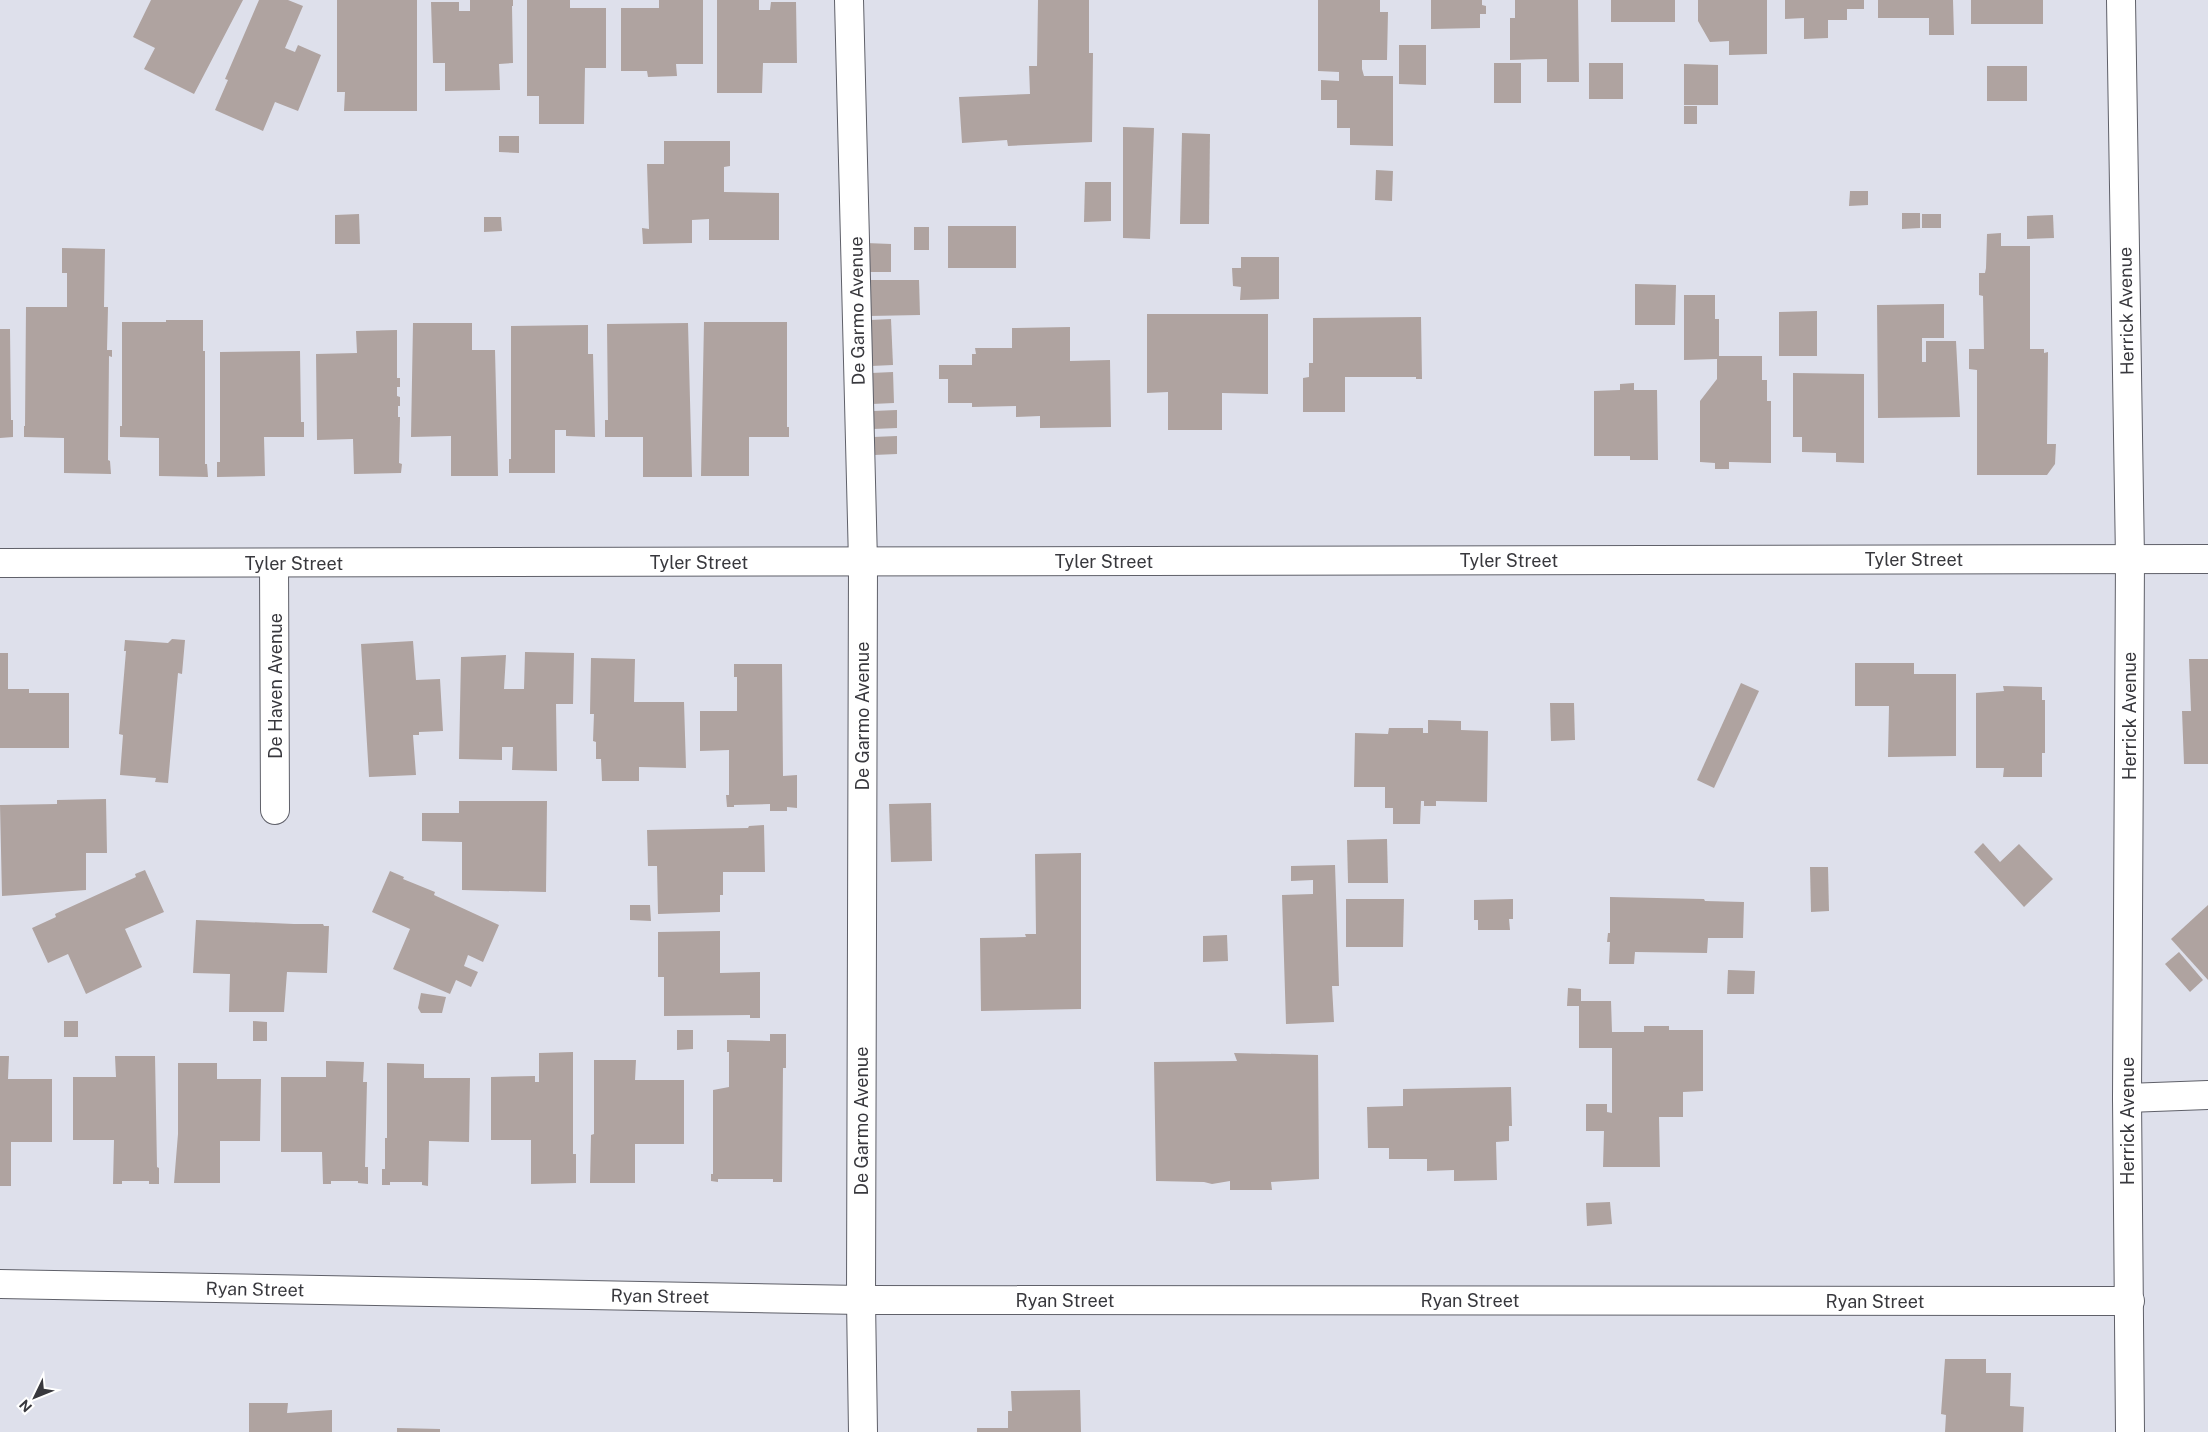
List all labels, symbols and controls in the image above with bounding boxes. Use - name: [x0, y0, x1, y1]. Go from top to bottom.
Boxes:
- street label: De Garmo Avenue: [845, 236, 869, 386]
- street label: Herrick Avenue: [2114, 247, 2138, 375]
- street label: Tyler Street: [1865, 549, 1963, 570]
- street label: Tyler Street: [1460, 550, 1558, 571]
- street label: Tyler Street: [1055, 551, 1153, 572]
- street label: Tyler Street: [650, 552, 748, 573]
- street label: Tyler Street: [245, 553, 343, 574]
- street label: De Haven Avenue: [265, 613, 286, 759]
- street label: De Garmo Avenue: [852, 642, 873, 790]
- street label: Herrick Avenue: [2119, 652, 2140, 780]
- street label: De Garmo Avenue: [851, 1047, 872, 1195]
- street label: Herrick Avenue: [2117, 1057, 2138, 1185]
- street label: Ryan Street: [205, 1278, 305, 1300]
- street label: Ryan Street: [610, 1285, 710, 1307]
- street label: Ryan Street: [1016, 1290, 1114, 1311]
- street label: Ryan Street: [1421, 1290, 1519, 1311]
- street label: Ryan Street: [1826, 1291, 1924, 1312]
- north arrow: [10, 1372, 60, 1422]
- text: N: [16, 1396, 35, 1415]

